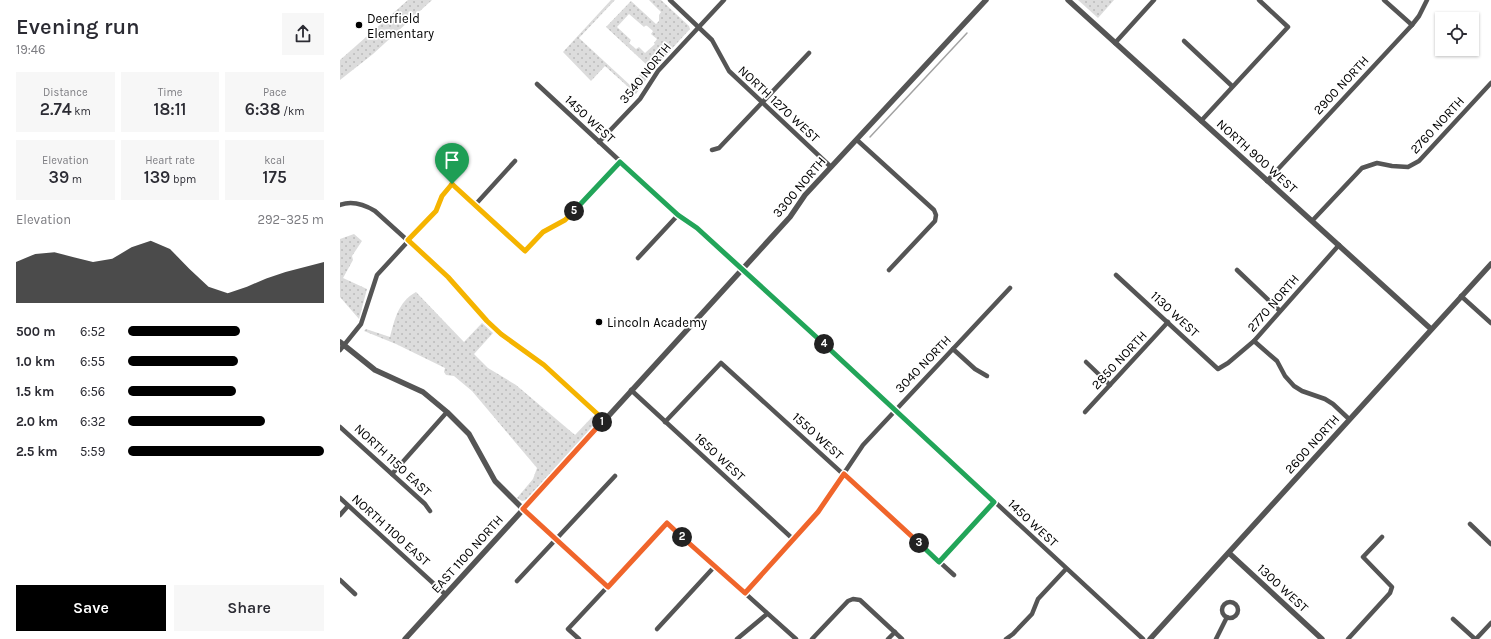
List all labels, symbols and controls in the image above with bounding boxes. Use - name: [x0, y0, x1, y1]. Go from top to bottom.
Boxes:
- place label: Deerfield Elementary: [367, 11, 434, 41]
- map controls: [1435, 12, 1479, 56]
- button: locate: [1435, 12, 1479, 56]
- button: share: [282, 13, 324, 55]
- text: Evening run: [16, 14, 140, 40]
- marker: Deerfield Elementary: [354, 20, 364, 30]
- street label: 3540 NORTH: [616, 40, 674, 106]
- text: 19:46: [16, 42, 46, 57]
- street label: 2900 NORTH: [1310, 53, 1372, 117]
- street label: NORTH 1270 WEST: [735, 63, 823, 146]
- text: Distance: [43, 86, 88, 99]
- text: Time: [158, 86, 182, 99]
- text: Pace: [263, 86, 286, 99]
- street label: 1450 WEST: [562, 92, 619, 146]
- street label: 2760 NORTH: [1407, 93, 1467, 157]
- text: 2.74: [40, 99, 72, 119]
- text: 18:11: [153, 99, 187, 119]
- text: 6:38: [245, 99, 281, 119]
- text: km: [72, 105, 91, 118]
- text: /km: [281, 105, 305, 118]
- street label: NORTH 900 WEST: [1214, 116, 1301, 196]
- pin: [435, 143, 469, 184]
- icon: arrive: [441, 149, 463, 171]
- text: Elevation: [42, 154, 89, 167]
- text: Heart rate: [145, 154, 195, 167]
- text: kcal: [264, 154, 285, 167]
- street label: 3300 NORTH: [769, 154, 829, 220]
- text: 39: [49, 167, 69, 187]
- text: 139: [144, 167, 170, 187]
- text: 175: [263, 167, 287, 187]
- text: m: [69, 173, 82, 186]
- text: bpm: [170, 173, 196, 186]
- pin: 5: [564, 201, 584, 221]
- text: 5: [571, 204, 577, 217]
- text: Elevation: [16, 212, 71, 227]
- text: 292–325 m: [257, 212, 324, 227]
- street label: 2770 NORTH: [1244, 271, 1302, 335]
- street label: 1130 WEST: [1148, 288, 1203, 340]
- place label: Lincoln Academy: [607, 315, 707, 330]
- marker: Lincoln Academy: [594, 317, 604, 327]
- text: 500 m: [16, 324, 56, 339]
- text: 6:52: [80, 324, 105, 339]
- street label: 2850 NORTH: [1088, 328, 1150, 392]
- street label: 3040 NORTH: [892, 332, 954, 396]
- pin: 4: [814, 334, 834, 354]
- text: 4: [821, 337, 827, 350]
- text: 1.0 km: [16, 354, 55, 369]
- text: 6:55: [80, 354, 105, 369]
- text: 1.5 km: [16, 384, 54, 399]
- text: 6:56: [80, 384, 105, 399]
- street label: 1550 WEST: [790, 409, 847, 463]
- pin: 1: [592, 412, 612, 432]
- street label: 2600 NORTH: [1282, 412, 1342, 476]
- text: 2.0 km: [16, 414, 58, 429]
- text: 6:32: [80, 414, 106, 429]
- text: 1: [600, 415, 604, 428]
- street label: NORTH 1150 EAST: [352, 421, 435, 500]
- street label: 1650 WEST: [692, 430, 749, 484]
- text: 2.5 km: [16, 444, 58, 459]
- text: 5:59: [80, 444, 105, 459]
- street label: NORTH 1100 EAST: [349, 491, 433, 569]
- street label: 1450 WEST: [1005, 496, 1062, 550]
- street label: EAST 1100 NORTH: [428, 512, 506, 596]
- pin: 2: [672, 527, 692, 547]
- text: 2: [679, 530, 685, 543]
- pin: 3: [909, 533, 929, 553]
- text: 3: [916, 536, 922, 549]
- street label: 1300 WEST: [1255, 561, 1312, 616]
- button: Save: [16, 585, 166, 631]
- button: Share: [174, 585, 324, 631]

